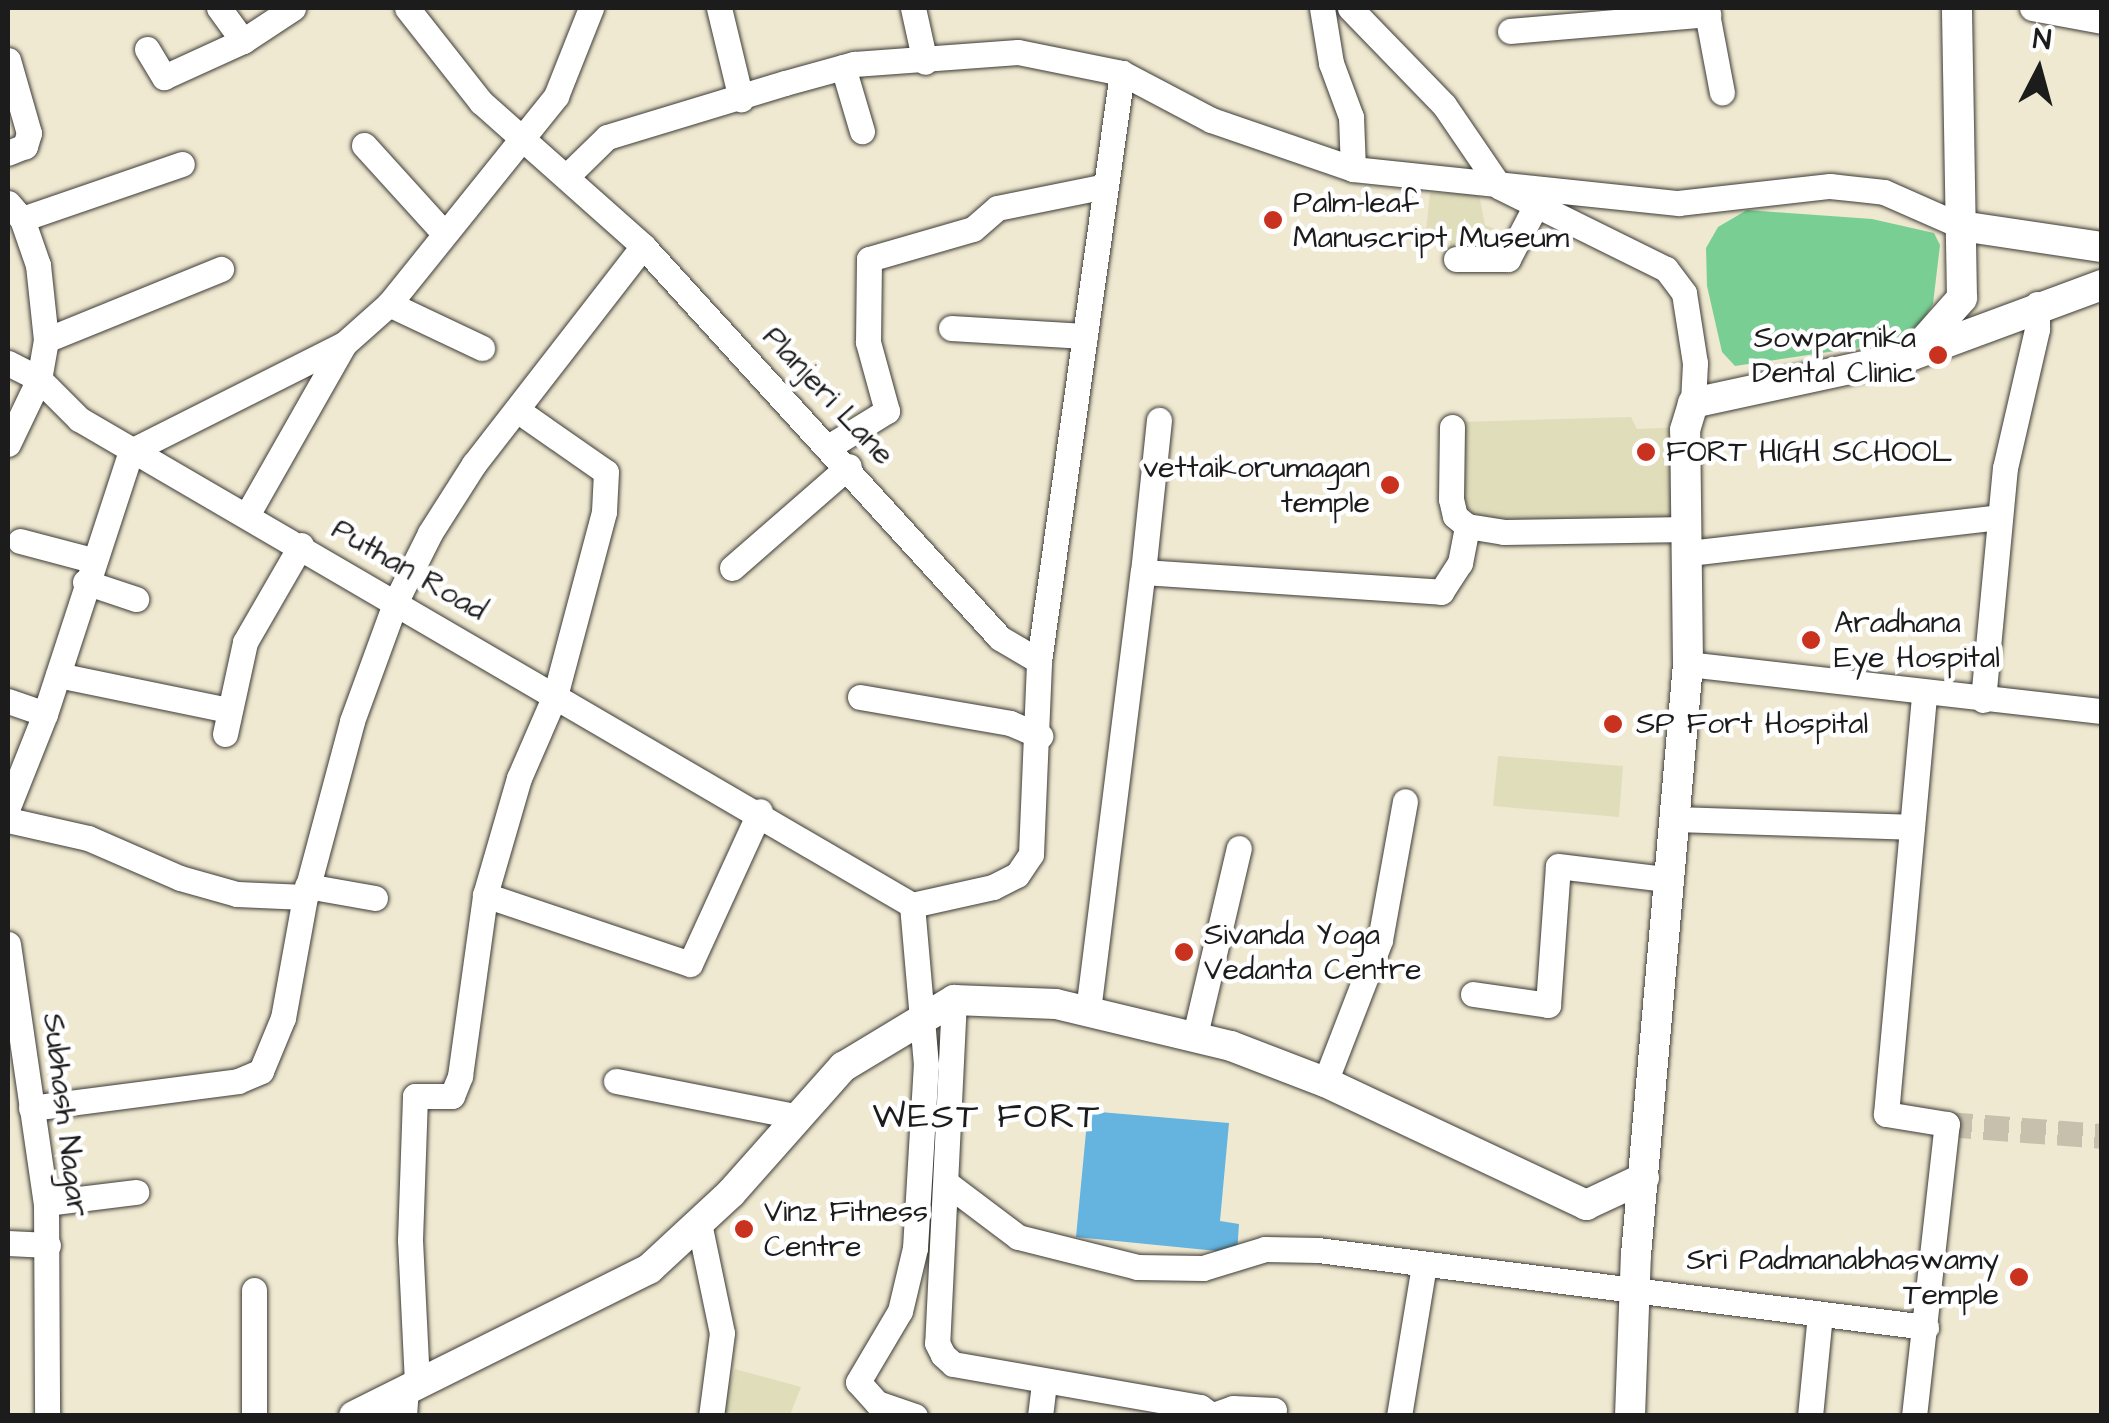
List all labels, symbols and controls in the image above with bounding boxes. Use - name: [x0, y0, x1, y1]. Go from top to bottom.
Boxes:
- text: N: [2031, 19, 2053, 60]
- north arrow: [1989, 20, 2089, 120]
- place label: Palm-leaf Manuscript Museum: [1293, 185, 1569, 256]
- marker: Palm-leaf Manuscript Museum: [1262, 209, 1284, 231]
- street label: Planjeri Lane: [755, 319, 901, 473]
- place label: Sowparnika Dental Clinic: [1752, 320, 1916, 390]
- marker: Sowparnika Dental Clinic: [1925, 342, 1951, 368]
- place label: FORT HIGH SCHOOL: [1666, 434, 1952, 470]
- marker: FORT HIGH SCHOOL: [1635, 441, 1657, 463]
- place label: vettaikorumagan temple: [1143, 450, 1370, 520]
- marker: vettaikorumagan temple: [1379, 474, 1401, 496]
- street label: Puthan Road: [325, 511, 493, 629]
- place label: Aradhana Eye Hospital: [1834, 605, 2000, 676]
- marker: Aradhana Eye Hospital: [1798, 627, 1824, 653]
- place label: SP Fort Hospital: [1636, 706, 1868, 742]
- marker: SP Fort Hospital: [1600, 711, 1626, 737]
- place label: Sivanda Yoga Vedanta Centre: [1204, 917, 1421, 988]
- marker: Sivanda Yoga Vedanta Centre: [1173, 941, 1195, 963]
- street label: Subhash Nagar: [35, 1011, 95, 1219]
- district label: WEST FORT: [873, 1096, 1101, 1138]
- place label: Vinz Fitness Centre: [764, 1194, 928, 1264]
- marker: Vinz Fitness Centre: [733, 1218, 755, 1240]
- place label: Sri Padmanabhaswamy Temple: [1687, 1242, 1999, 1312]
- marker: Sri Padmanabhaswamy Temple: [2008, 1266, 2030, 1288]

